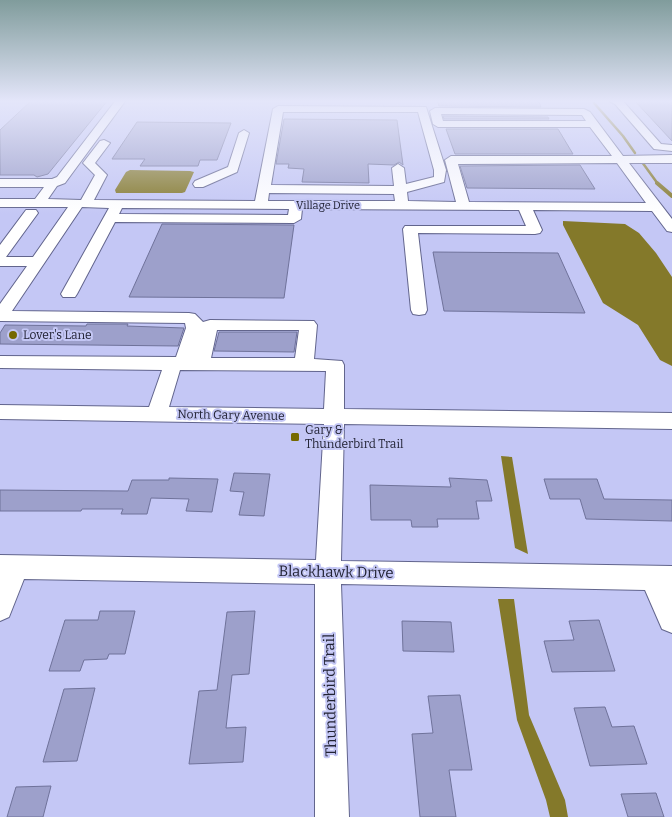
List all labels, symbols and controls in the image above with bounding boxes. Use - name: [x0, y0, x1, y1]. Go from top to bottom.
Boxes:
- street label: Village Drive: [296, 199, 360, 212]
- place label: Lover's Lane: [23, 328, 92, 342]
- marker: Lover's Lane: [7, 329, 19, 341]
- street label: North Gary Avenue: [177, 407, 285, 423]
- place label: Gary & Thunderbird Trail: [305, 423, 404, 451]
- marker: Gary & Thunderbird Trail: [289, 431, 301, 443]
- street label: Blackhawk Drive: [278, 562, 394, 582]
- street label: Thunderbird Trail: [320, 633, 340, 757]

